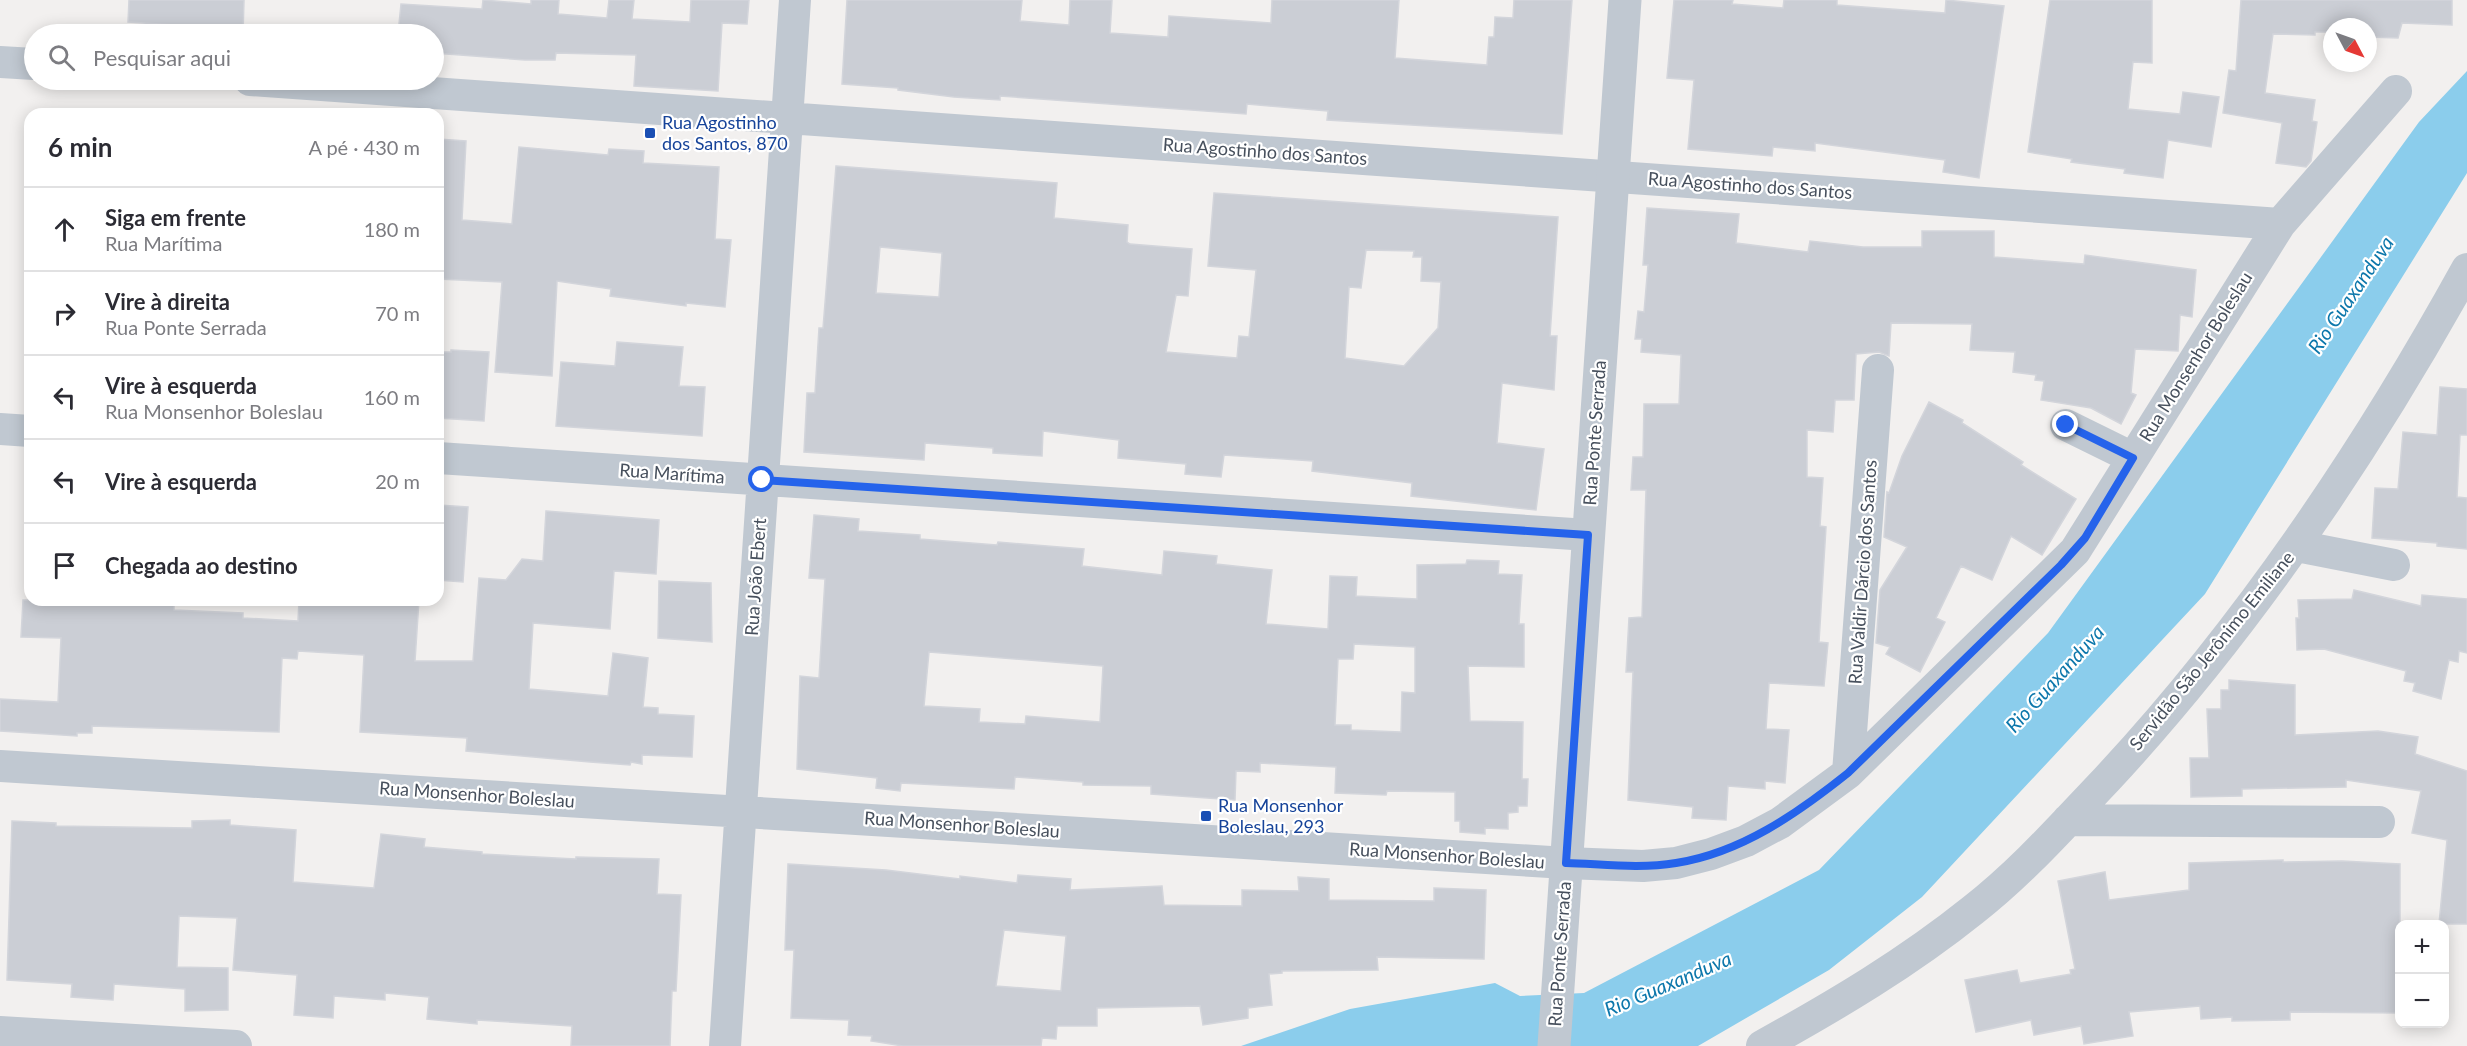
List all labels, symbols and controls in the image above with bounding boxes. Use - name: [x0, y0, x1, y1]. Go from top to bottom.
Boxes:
- north arrow: [2323, 18, 2377, 72]
- search box: [24, 24, 444, 90]
- icon: search: [45, 41, 78, 74]
- text: Pesquisar aqui: [93, 44, 231, 71]
- place label: Rua Agostinho dos Santos, 870: [662, 111, 788, 154]
- marker: Rua Agostinho dos Santos, 870: [643, 126, 657, 140]
- text: 6 min: [48, 131, 112, 163]
- street label: Rua Agostinho dos Santos: [1162, 133, 1368, 169]
- text: A pé · 430 m: [308, 135, 420, 159]
- street label: Rua Agostinho dos Santos: [1647, 167, 1853, 203]
- text: Siga em frente: [105, 204, 246, 231]
- icon: ahead: [48, 213, 81, 246]
- text: 180 m: [364, 217, 420, 241]
- text: Rua Marítima: [105, 231, 222, 255]
- water label: Rio Guaxanduva: [2302, 231, 2398, 357]
- street label: Rua Monsenhor Boleslau: [2134, 268, 2256, 445]
- text: Vire à direita: [105, 288, 230, 315]
- icon: right: [48, 297, 81, 330]
- text: 70 m: [375, 301, 420, 325]
- text: Rua Ponte Serrada: [105, 315, 267, 339]
- street label: Rua Ponte Serrada: [1578, 360, 1610, 506]
- text: Vire à esquerda: [105, 372, 257, 399]
- icon: left: [48, 381, 81, 414]
- text: 160 m: [364, 385, 420, 409]
- text: Rua Monsenhor Boleslau: [105, 399, 323, 423]
- route end: [2052, 411, 2078, 437]
- street label: Rua Marítima: [619, 458, 726, 488]
- street label: Rua Valdir Dárcio dos Santos: [1843, 459, 1881, 685]
- icon: left: [48, 465, 81, 498]
- route start: [748, 466, 774, 492]
- text: Vire à esquerda: [105, 468, 257, 495]
- text: 20 m: [375, 469, 420, 493]
- street label: Rua João Ebert: [740, 517, 770, 637]
- street label: Servidão São Jerônimo Emiliane: [2124, 546, 2298, 754]
- icon: arrive: [48, 549, 81, 582]
- text: Chegada ao destino: [105, 552, 298, 579]
- water label: Rio Guaxanduva: [2000, 620, 2109, 737]
- street label: Rua Monsenhor Boleslau: [379, 776, 576, 812]
- place label: Rua Monsenhor Boleslau, 293: [1218, 794, 1344, 837]
- street label: Rua Monsenhor Boleslau: [864, 806, 1061, 842]
- marker: Rua Monsenhor Boleslau, 293: [1199, 809, 1213, 823]
- street label: Rua Monsenhor Boleslau: [1349, 837, 1546, 873]
- street label: Rua Ponte Serrada: [1543, 881, 1575, 1027]
- map controls: [2395, 920, 2449, 1028]
- button: +: [2395, 920, 2449, 974]
- water label: Rio Guaxanduva: [1600, 946, 1735, 1021]
- button: −: [2395, 974, 2449, 1028]

